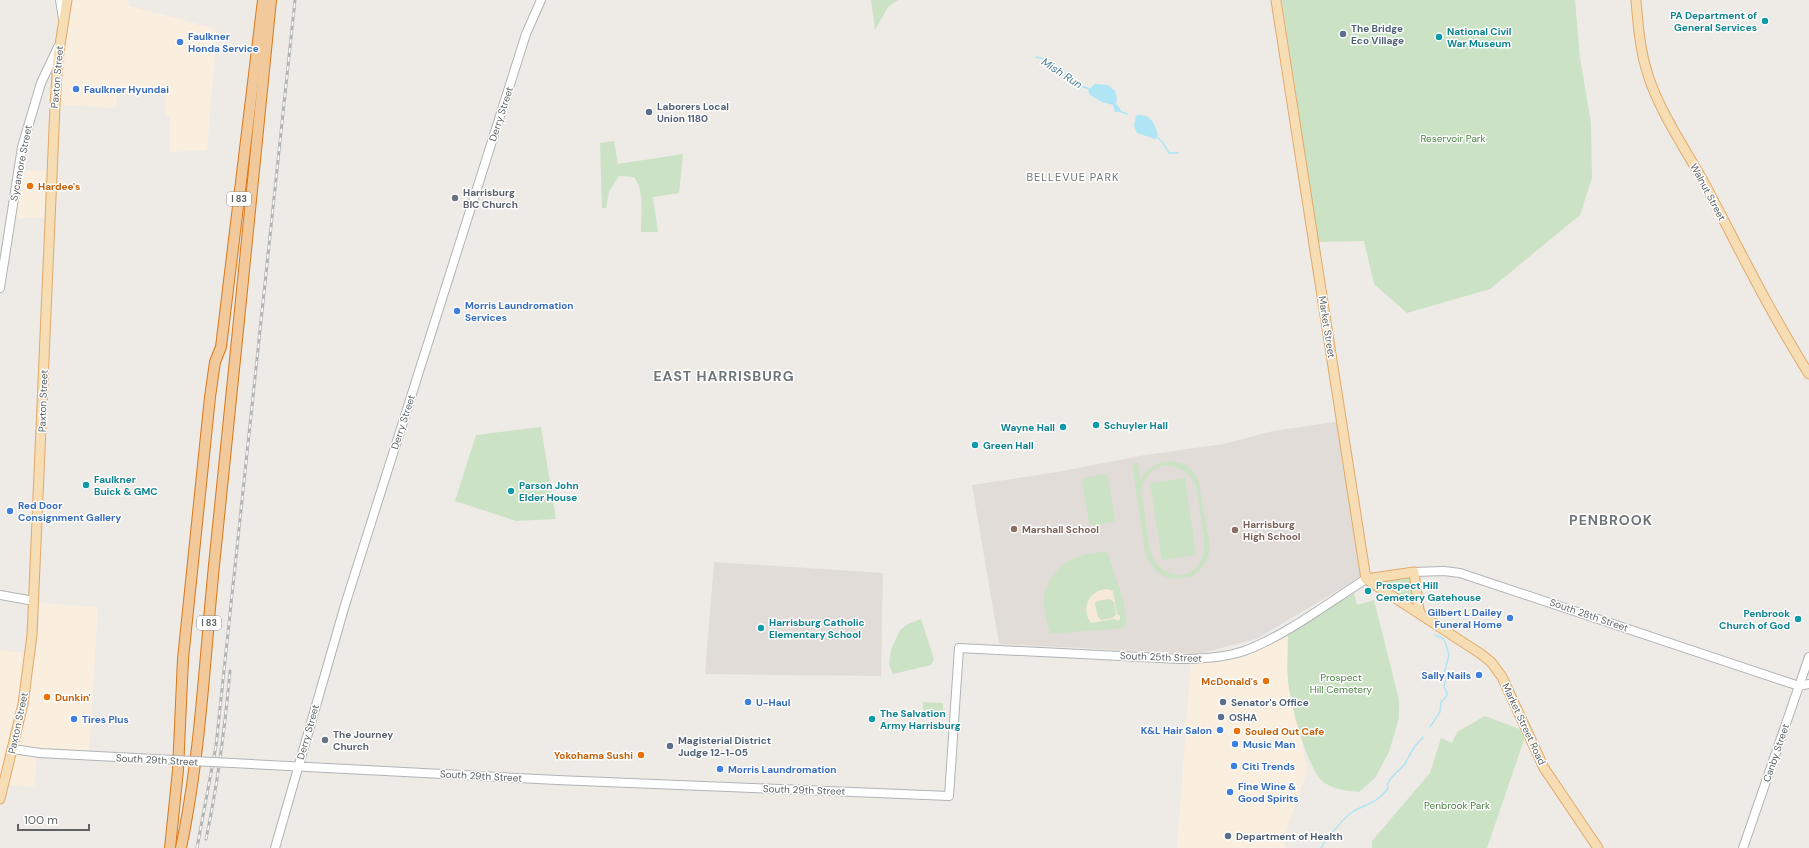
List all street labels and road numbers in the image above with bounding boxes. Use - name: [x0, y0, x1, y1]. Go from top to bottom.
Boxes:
- street label: Paxton Street: [48, 45, 66, 109]
- street label: Derry Street: [486, 85, 516, 143]
- street label: Sycamore Street: [7, 124, 35, 202]
- street label: Walnut Street: [1687, 161, 1729, 223]
- road number: I 83: [227, 192, 251, 206]
- street label: Market Street: [1316, 295, 1338, 359]
- street label: Paxton Street: [35, 370, 51, 432]
- street label: Derry Street: [388, 393, 418, 451]
- street label: South 28th Street: [1548, 595, 1630, 635]
- road number: I 83: [197, 616, 221, 630]
- street label: South 25th Street: [1120, 649, 1202, 665]
- street label: Market Street Road: [1499, 681, 1549, 767]
- street label: Paxton Street: [5, 691, 31, 755]
- street label: Derry Street: [294, 703, 322, 761]
- street label: Canby Street: [1760, 722, 1792, 784]
- street label: South 29th Street: [116, 751, 199, 769]
- street label: South 29th Street: [440, 767, 523, 785]
- street label: South 29th Street: [763, 782, 845, 798]

